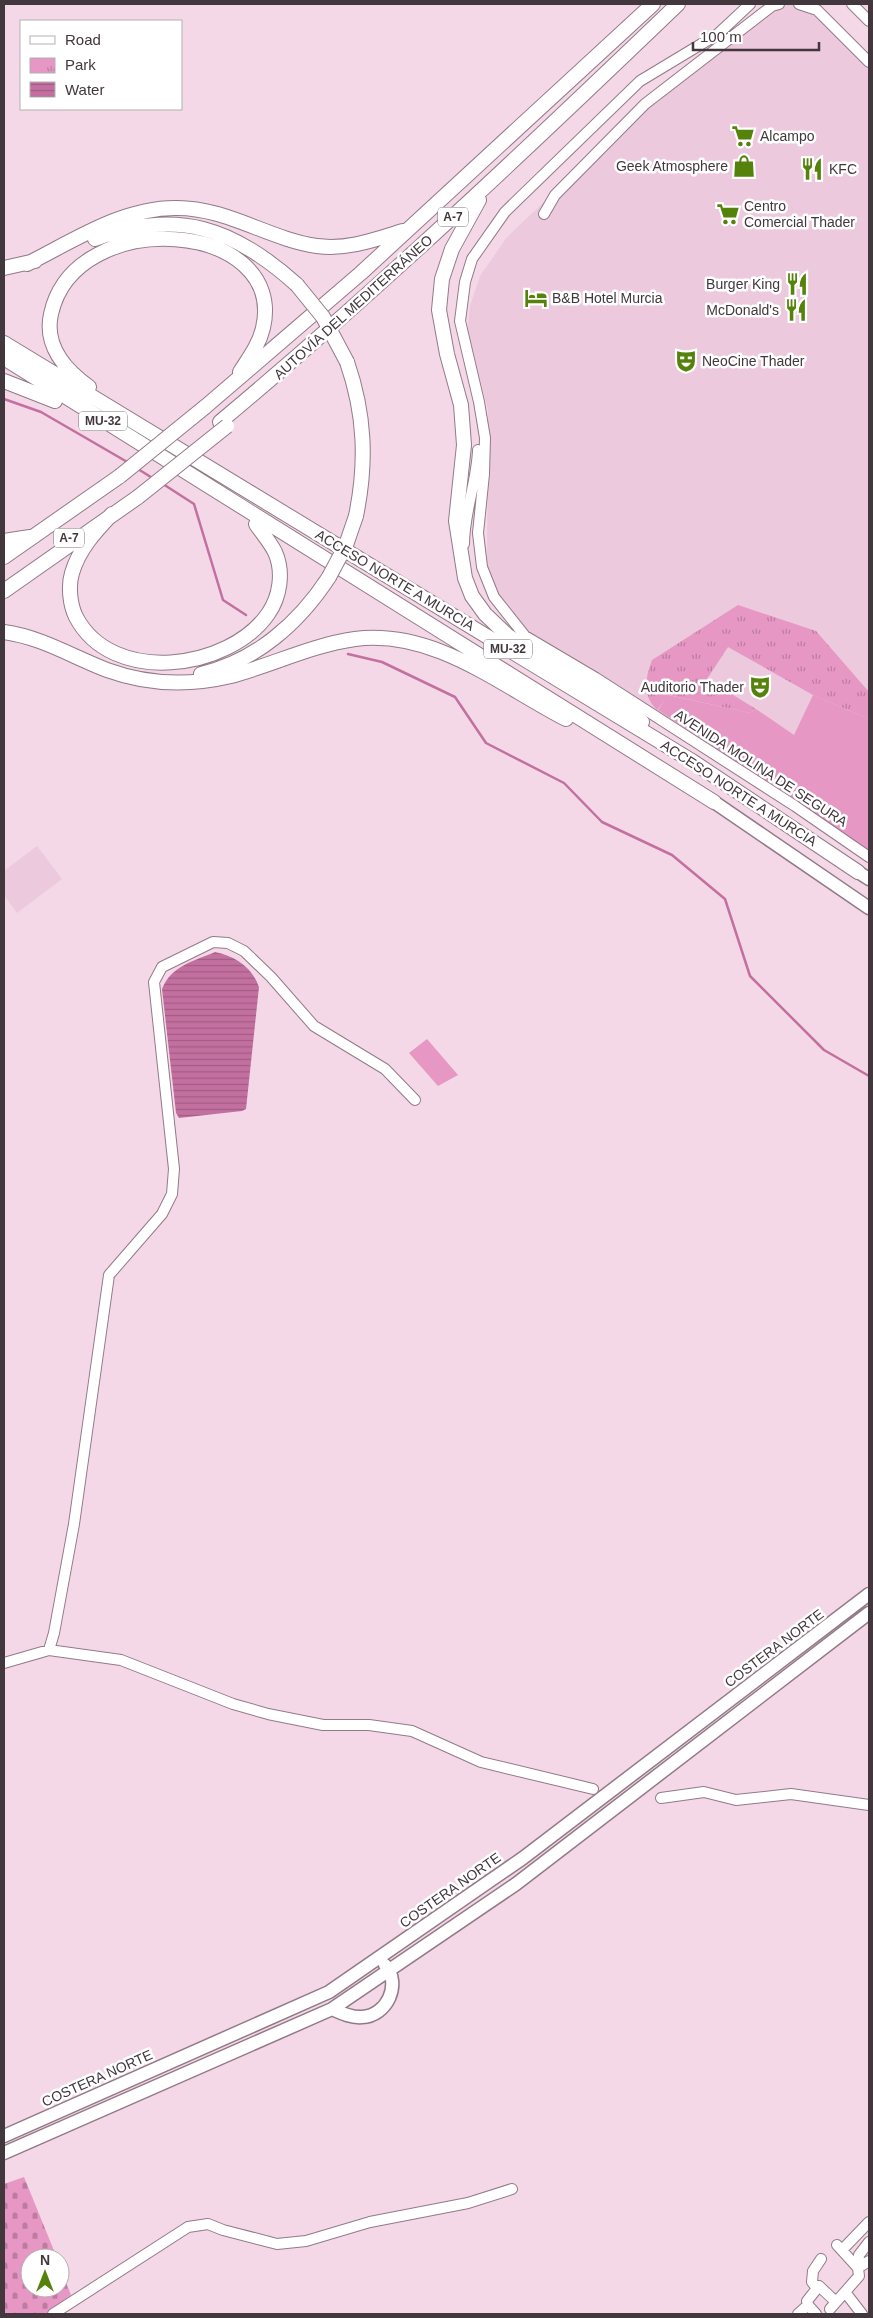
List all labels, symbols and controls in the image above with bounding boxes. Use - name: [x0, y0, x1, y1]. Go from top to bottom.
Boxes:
- legend: [20, 20, 182, 110]
- scale bar: [693, 20, 819, 52]
- text: 100 m: [700, 28, 742, 45]
- text: Road: [65, 31, 101, 48]
- text: Park: [65, 56, 96, 73]
- text: Water: [65, 81, 104, 98]
- supermarket icon: Alcampo: [730, 123, 756, 149]
- place label: Alcampo: [760, 128, 815, 144]
- shop icon: Geek Atmosphere: [731, 153, 757, 179]
- restaurant icon: KFC: [799, 156, 825, 182]
- place label: Geek Atmosphere: [616, 158, 728, 174]
- place label: KFC: [829, 161, 857, 177]
- place label: Centro Comercial Thader: [744, 198, 855, 230]
- supermarket icon: Centro Comercial Thader: [715, 201, 741, 227]
- road number: A-7: [438, 208, 468, 226]
- street label: AUTOVÍA DEL MEDITERRÁNEO: [270, 231, 436, 382]
- restaurant icon: Burger King: [784, 271, 810, 297]
- place label: Burger King: [706, 276, 780, 292]
- hotel icon: B&B Hotel Murcia: [523, 285, 549, 311]
- place label: B&B Hotel Murcia: [552, 290, 663, 306]
- restaurant icon: McDonald's: [783, 297, 809, 323]
- place label: McDonald's: [706, 302, 779, 318]
- theatre icon: NeoCine Thader: [673, 348, 699, 374]
- place label: NeoCine Thader: [702, 353, 805, 369]
- road number: MU-32: [79, 412, 127, 431]
- street label: ACCESO NORTE A MURCIA: [313, 526, 478, 634]
- road number: A-7: [54, 528, 84, 548]
- road number: MU-32: [484, 640, 532, 659]
- theatre icon: Auditorio Thader: [747, 674, 773, 700]
- place label: Auditorio Thader: [641, 679, 744, 695]
- street label: AVENIDA MOLINA DE SEGURA: [672, 706, 851, 830]
- street label: ACCESO NORTE A MURCIA: [658, 737, 820, 850]
- street label: COSTERA NORTE: [721, 1606, 827, 1690]
- street label: COSTERA NORTE: [396, 1849, 504, 1931]
- street label: COSTERA NORTE: [39, 2046, 155, 2110]
- north arrow: [20, 2248, 70, 2298]
- text: N: [40, 2252, 50, 2268]

